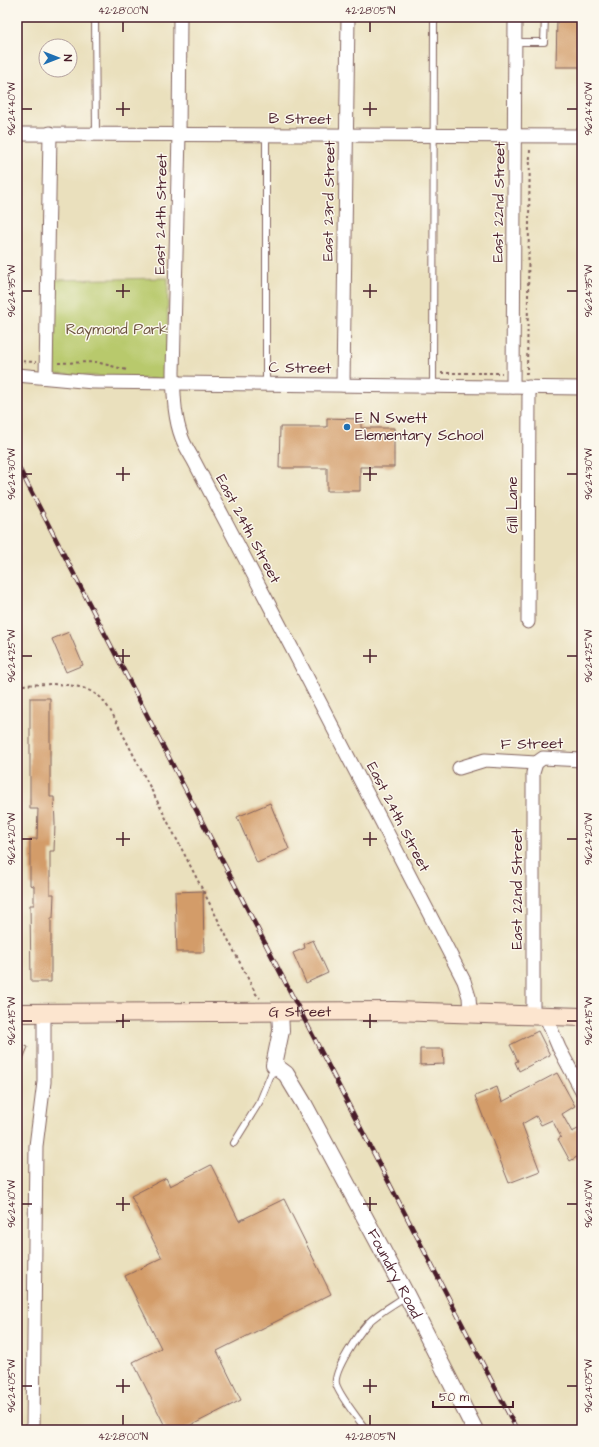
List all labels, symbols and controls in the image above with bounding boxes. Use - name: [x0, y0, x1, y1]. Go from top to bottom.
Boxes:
- text: 42°28'00"N: [98, 4, 148, 18]
- text: 42°28'05"N: [345, 4, 395, 18]
- north arrow: [38, 38, 78, 78]
- text: N: [60, 55, 75, 62]
- text: 96°24'40"W: [5, 82, 19, 136]
- text: 96°24'40"W: [582, 82, 596, 136]
- street label: B Street: [268, 108, 332, 130]
- street label: East 23rd Street: [317, 141, 341, 261]
- street label: East 22nd Street: [487, 141, 511, 263]
- street label: East 24th Street: [149, 153, 173, 275]
- text: 96°24'35"W: [5, 264, 19, 317]
- text: 96°24'35"W: [582, 264, 596, 317]
- park label: Raymond Park: [66, 319, 168, 341]
- street label: C Street: [268, 357, 332, 379]
- place label: E N Swett Elementary School: [355, 408, 484, 447]
- marker: E N Swett Elementary School: [342, 422, 352, 432]
- text: 96°24'30"W: [5, 448, 19, 500]
- text: 96°24'30"W: [582, 448, 596, 500]
- street label: East 24th Street: [210, 471, 286, 587]
- street label: Gill Lane: [502, 476, 523, 534]
- text: 96°24'25"W: [5, 629, 19, 682]
- text: 96°24'25"W: [582, 629, 596, 682]
- street label: F Street: [500, 733, 564, 755]
- street label: East 24th Street: [361, 758, 435, 876]
- text: 96°24'20"W: [5, 812, 19, 865]
- text: 96°24'20"W: [582, 812, 596, 865]
- street label: East 22nd Street: [507, 829, 528, 949]
- text: 96°24'15"W: [5, 996, 19, 1045]
- text: 96°24'15"W: [582, 996, 596, 1045]
- street label: G Street: [269, 1001, 331, 1022]
- text: 96°24'10"W: [5, 1180, 19, 1228]
- text: 96°24'10"W: [582, 1180, 596, 1228]
- street label: Foundry Road: [362, 1225, 427, 1322]
- text: 96°24'05"W: [5, 1359, 19, 1413]
- text: 96°24'05"W: [582, 1359, 596, 1413]
- scale bar: [433, 1383, 513, 1409]
- text: 50 m: [439, 1389, 470, 1406]
- text: 42°28'00"N: [98, 1430, 148, 1444]
- text: 42°28'05"N: [345, 1430, 395, 1444]

